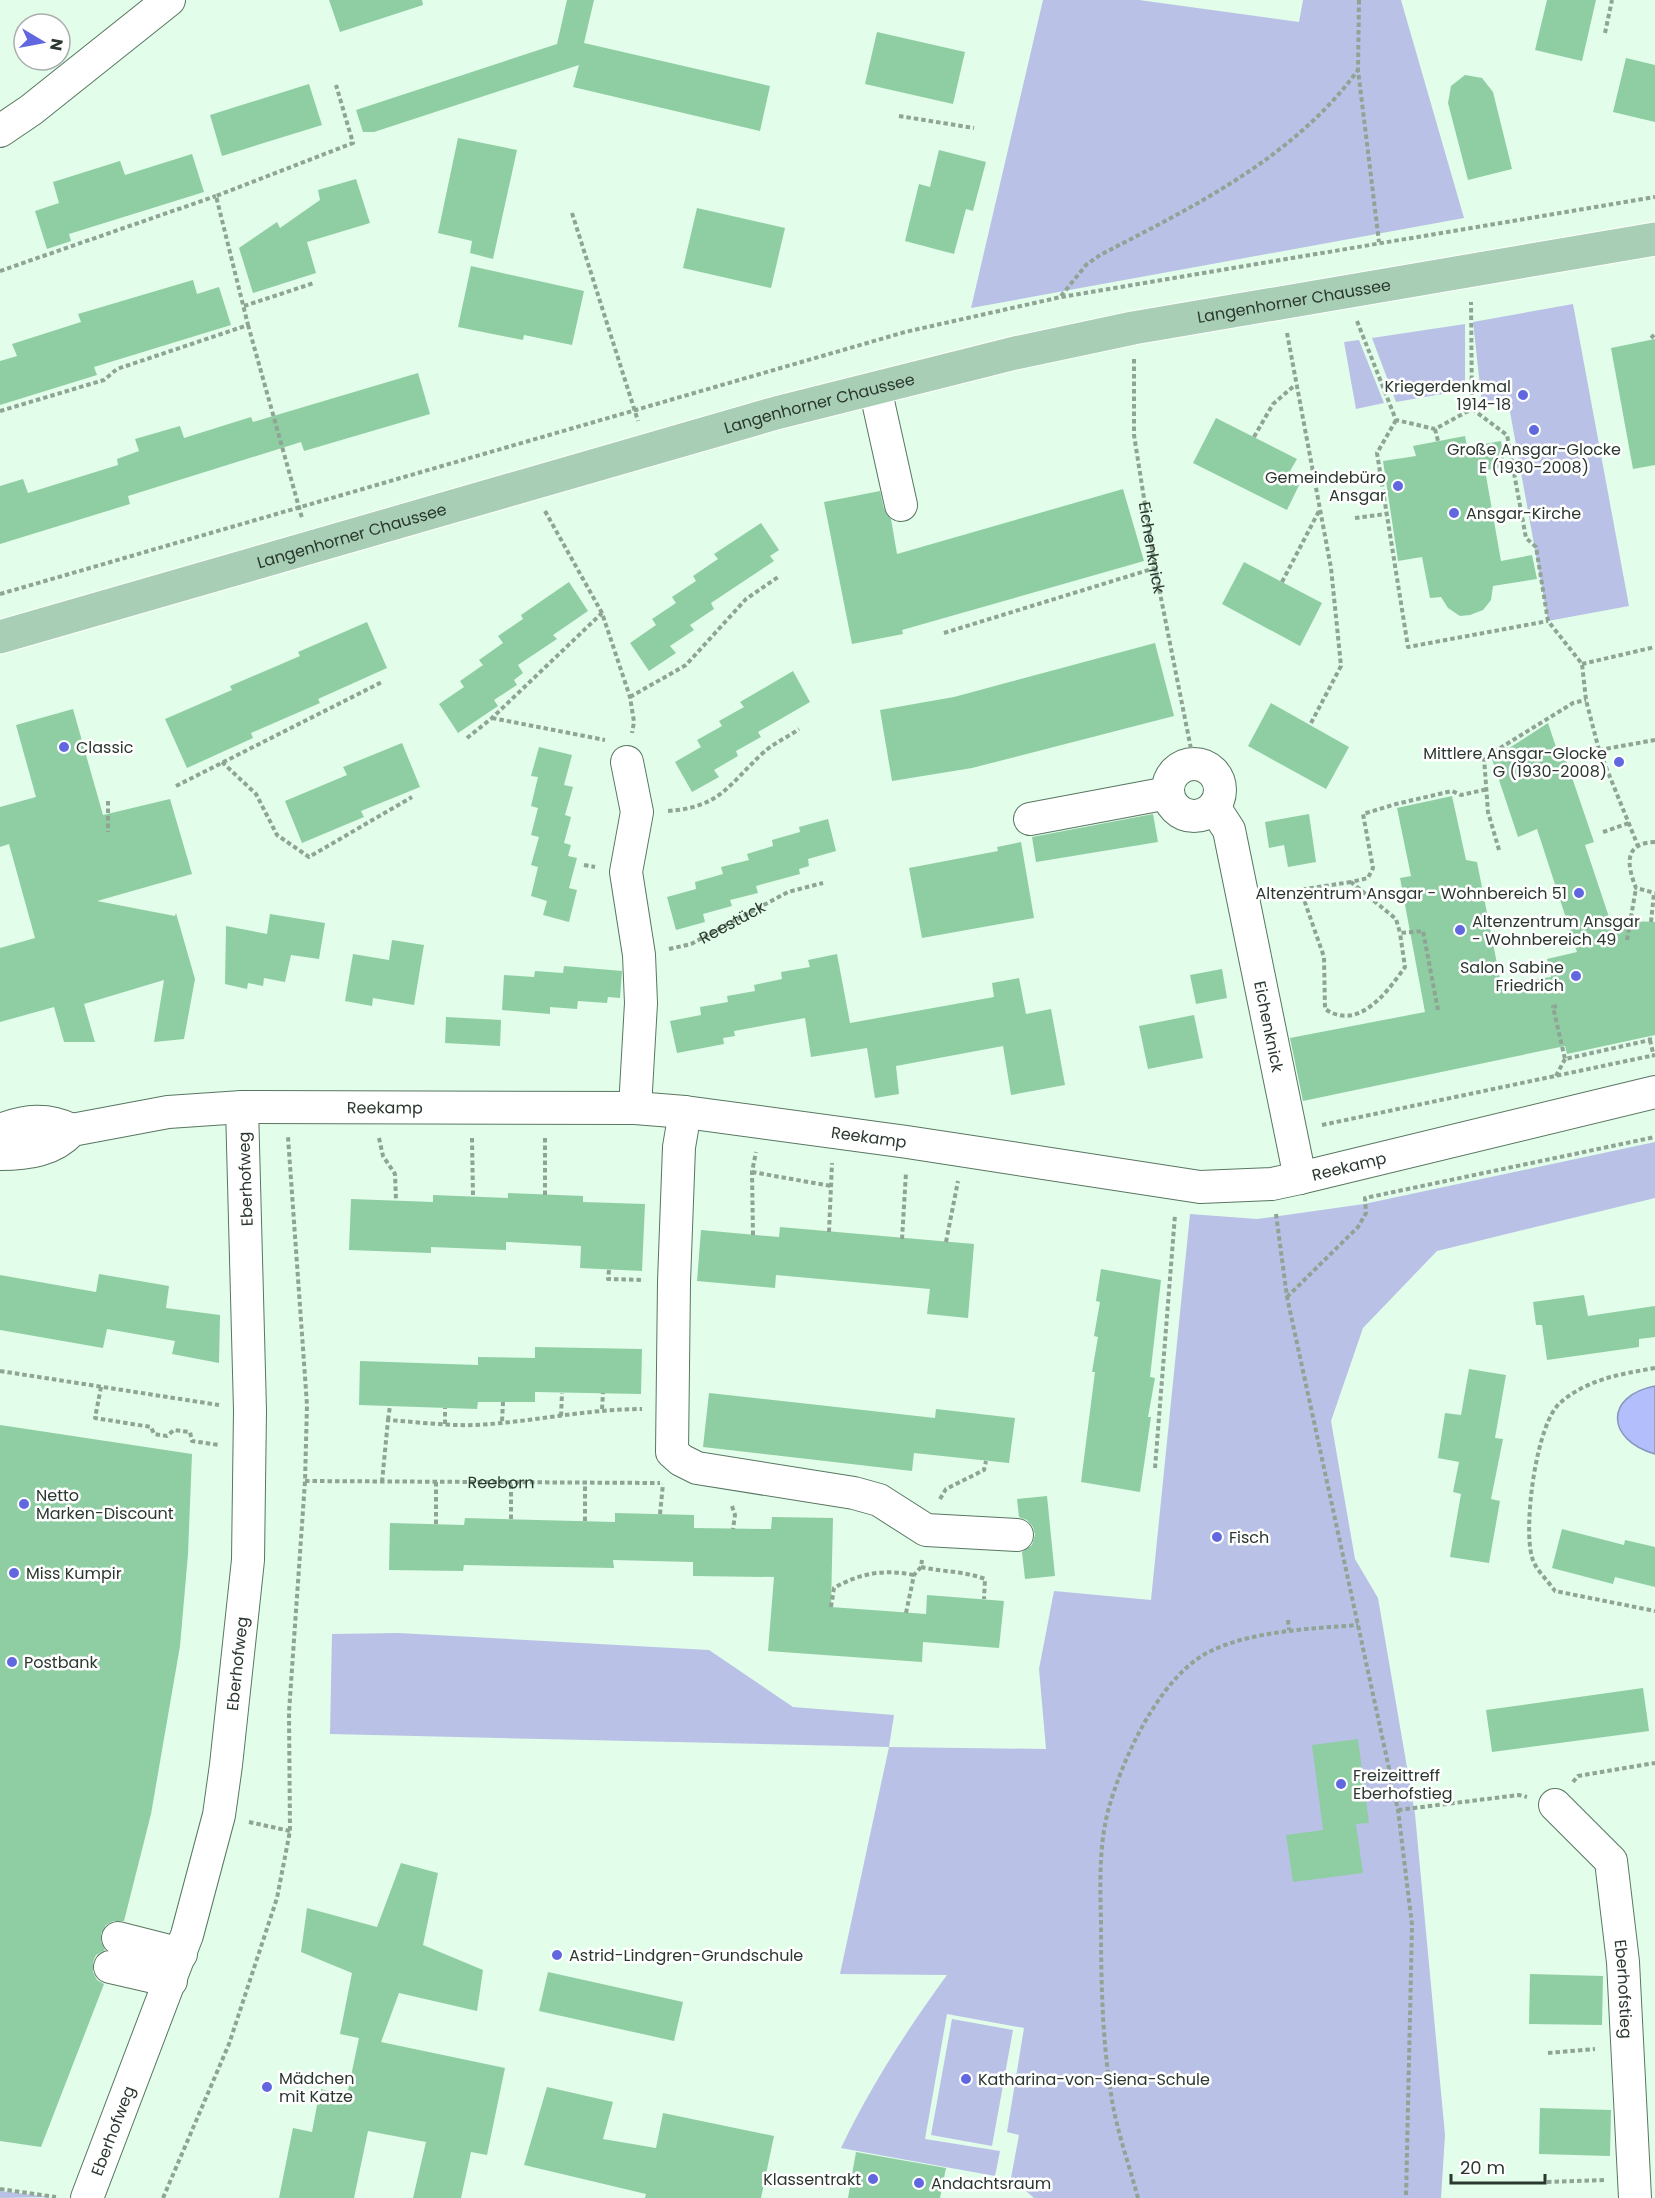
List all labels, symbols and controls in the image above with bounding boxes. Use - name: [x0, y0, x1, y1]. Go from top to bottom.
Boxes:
- north arrow: [12, 12, 72, 72]
- text: N: [44, 37, 69, 52]
- street label: Langenhorner Chaussee: [1195, 273, 1393, 329]
- street label: Langenhorner Chaussee: [721, 368, 917, 439]
- place label: Kriegerdenkmal 1914-18: [1384, 375, 1511, 416]
- marker: Kriegerdenkmal 1914-18: [1516, 388, 1530, 402]
- marker: Große Ansgar-Glocke E (1930-2008): [1527, 423, 1541, 437]
- place label: Große Ansgar-Glocke E (1930-2008): [1447, 438, 1621, 479]
- place label: Gemeindebüro Ansgar: [1265, 466, 1386, 507]
- marker: Gemeindebüro Ansgar: [1391, 479, 1405, 493]
- street label: Langenhorner Chaussee: [254, 498, 449, 574]
- street label: Eichenknick: [1133, 500, 1171, 596]
- place label: Ansgar-Kirche: [1466, 502, 1581, 525]
- marker: Ansgar-Kirche: [1447, 506, 1461, 520]
- place label: Classic: [76, 736, 134, 759]
- marker: Classic: [57, 740, 71, 754]
- place label: Mittlere Ansgar-Glocke G (1930-2008): [1423, 742, 1607, 783]
- marker: Mittlere Ansgar-Glocke G (1930-2008): [1612, 755, 1626, 769]
- place label: Altenzentrum Ansgar - Wohnbereich 51: [1255, 882, 1567, 905]
- marker: Altenzentrum Ansgar - Wohnbereich 51: [1572, 886, 1586, 900]
- street label: Reestück: [695, 895, 770, 950]
- place label: Altenzentrum Ansgar - Wohnbereich 49: [1472, 910, 1640, 951]
- marker: Altenzentrum Ansgar - Wohnbereich 49: [1453, 923, 1467, 937]
- place label: Salon Sabine Friedrich: [1460, 956, 1564, 997]
- marker: Salon Sabine Friedrich: [1569, 969, 1583, 983]
- street label: Eichenknick: [1248, 979, 1289, 1075]
- street label: Reekamp: [347, 1096, 423, 1119]
- street label: Reekamp: [830, 1121, 908, 1154]
- street label: Eberhofweg: [232, 1131, 259, 1227]
- street label: Reekamp: [1310, 1146, 1389, 1187]
- street label: Reeborn: [467, 1471, 534, 1494]
- place label: Netto Marken-Discount: [36, 1484, 174, 1525]
- marker: Netto Marken-Discount: [17, 1497, 31, 1511]
- place label: Fisch: [1229, 1526, 1269, 1549]
- marker: Fisch: [1210, 1530, 1224, 1544]
- place label: Miss Kumpir: [26, 1562, 122, 1585]
- marker: Miss Kumpir: [7, 1566, 21, 1580]
- street label: Eberhofweg: [221, 1615, 254, 1712]
- place label: Postbank: [24, 1651, 99, 1674]
- marker: Postbank: [5, 1655, 19, 1669]
- place label: Freizeittreff Eberhofstieg: [1353, 1764, 1453, 1805]
- marker: Freizeittreff Eberhofstieg: [1334, 1777, 1348, 1791]
- street label: Eberhofstieg: [1608, 1938, 1638, 2039]
- place label: Astrid-Lindgren-Grundschule: [569, 1944, 803, 1967]
- marker: Astrid-Lindgren-Grundschule: [550, 1948, 564, 1962]
- place label: Mädchen mit Katze: [279, 2067, 355, 2108]
- place label: Katharina-von-Siena-Schule: [978, 2068, 1210, 2091]
- marker: Katharina-von-Siena-Schule: [959, 2072, 973, 2086]
- marker: Mädchen mit Katze: [260, 2080, 274, 2094]
- street label: Eberhofweg: [86, 2083, 141, 2179]
- scale bar: [1451, 2147, 1546, 2185]
- text: 20 m: [1460, 2155, 1505, 2180]
- place label: Klassentrakt: [763, 2168, 861, 2191]
- marker: Klassentrakt: [866, 2172, 880, 2186]
- place label: Andachtsraum: [931, 2172, 1051, 2195]
- marker: Andachtsraum: [912, 2176, 926, 2190]

